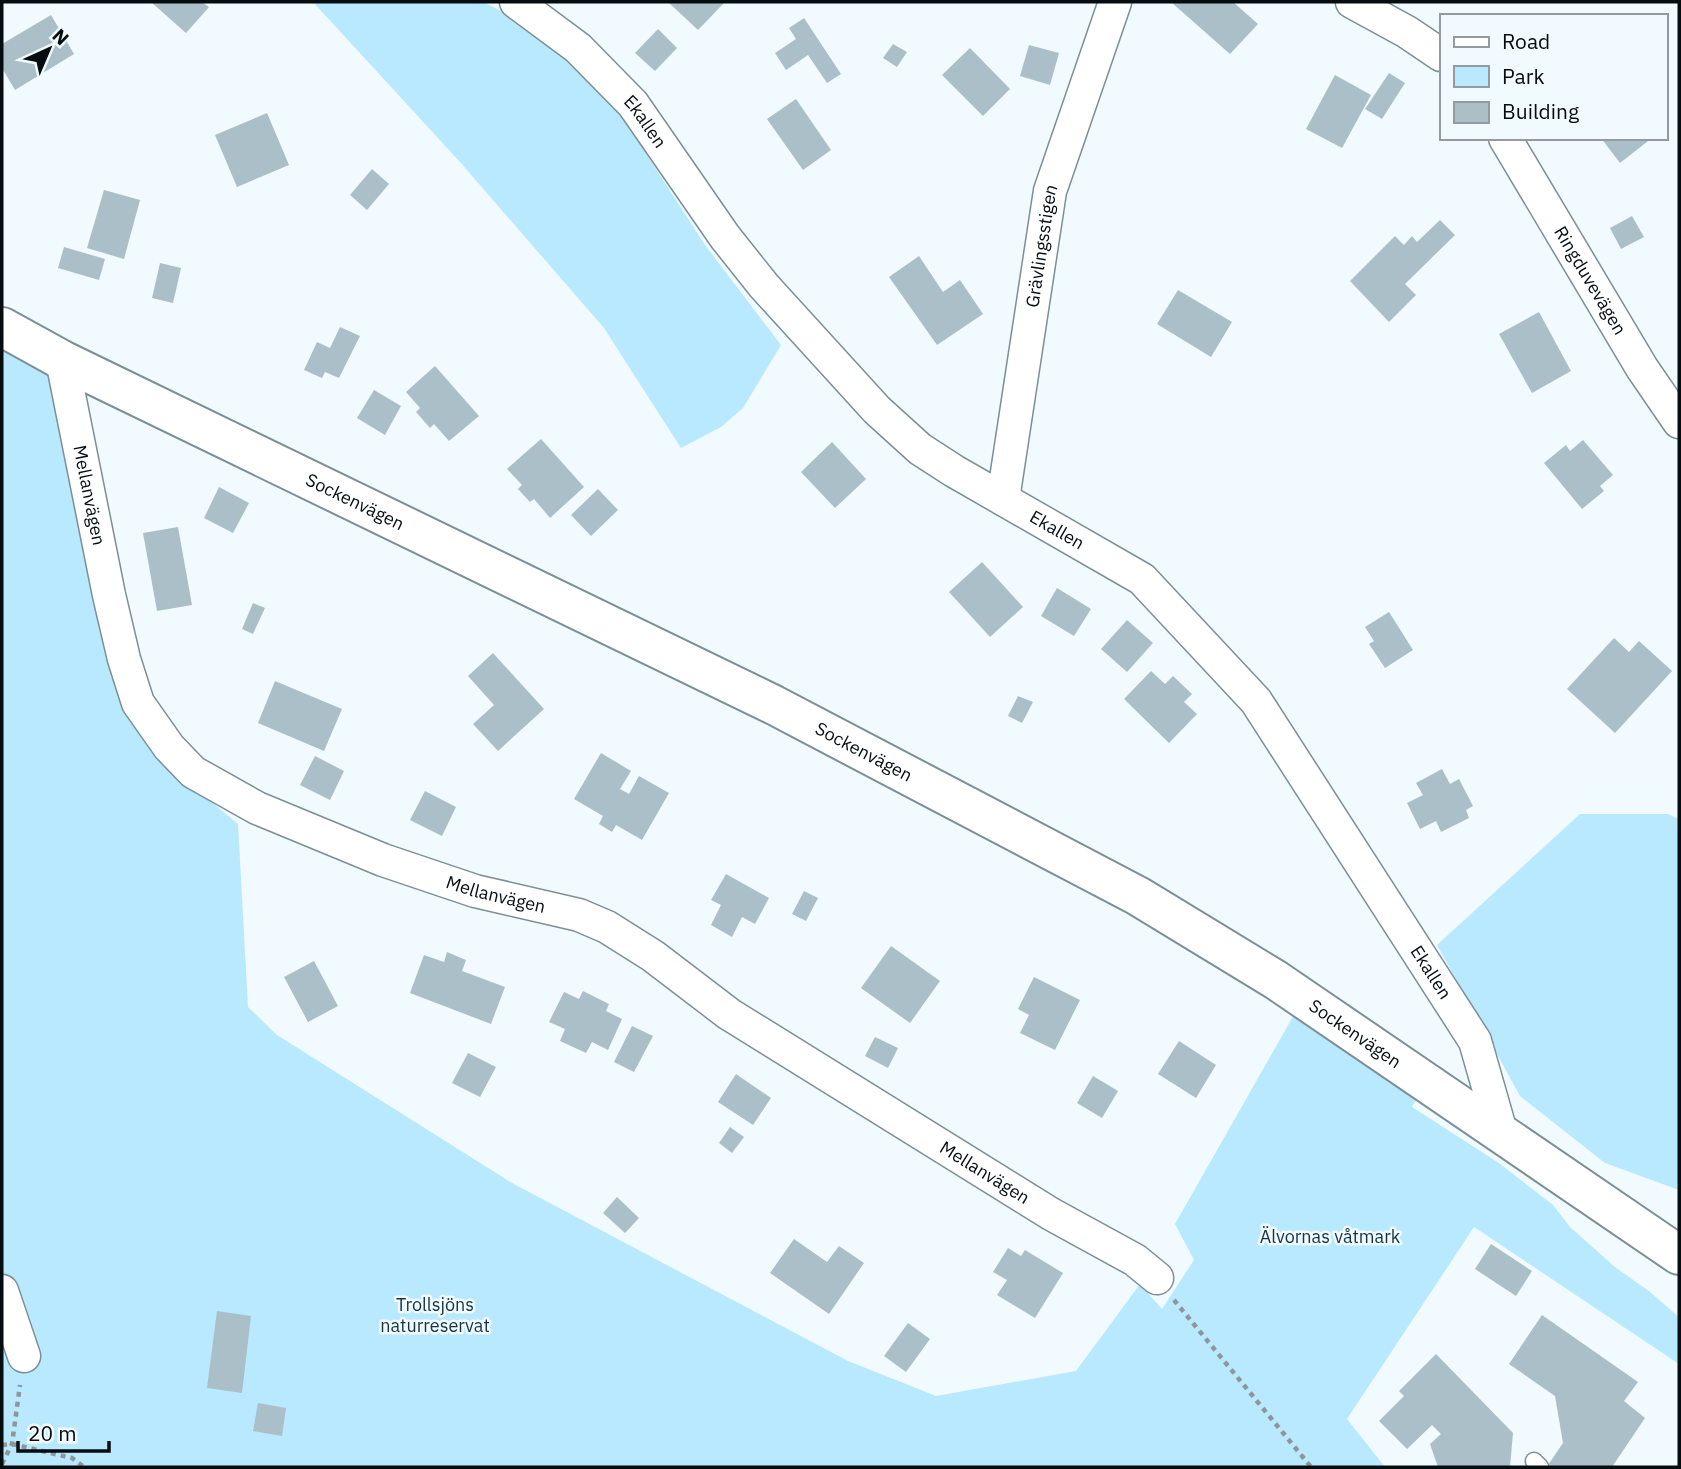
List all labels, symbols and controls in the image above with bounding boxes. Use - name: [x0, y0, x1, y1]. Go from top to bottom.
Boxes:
- north arrow: [14, 14, 84, 84]
- legend: [1440, 14, 1667, 140]
- text: N: [48, 23, 74, 50]
- text: Road: [1502, 27, 1550, 55]
- text: Park: [1502, 62, 1545, 90]
- street label: Ekallen: [619, 90, 672, 152]
- text: Building: [1502, 97, 1579, 125]
- street label: Grävlingsstigen: [1020, 181, 1063, 309]
- street label: Ringduvevägen: [1549, 222, 1632, 339]
- street label: Mellanvägen: [68, 443, 111, 547]
- street label: Sockenvägen: [302, 468, 408, 535]
- street label: Ekallen: [1026, 505, 1089, 554]
- street label: Sockenvägen: [811, 717, 917, 787]
- street label: Mellanvägen: [443, 870, 548, 918]
- street label: Ekallen: [1406, 941, 1457, 1003]
- street label: Sockenvägen: [1305, 994, 1406, 1073]
- street label: Mellanvägen: [936, 1136, 1034, 1209]
- park label: Älvornas våtmark: [1260, 1225, 1401, 1248]
- park label: Trollsjöns naturreservat: [380, 1293, 490, 1337]
- scale bar: [18, 1410, 108, 1454]
- text: 20 m: [28, 1419, 77, 1447]

